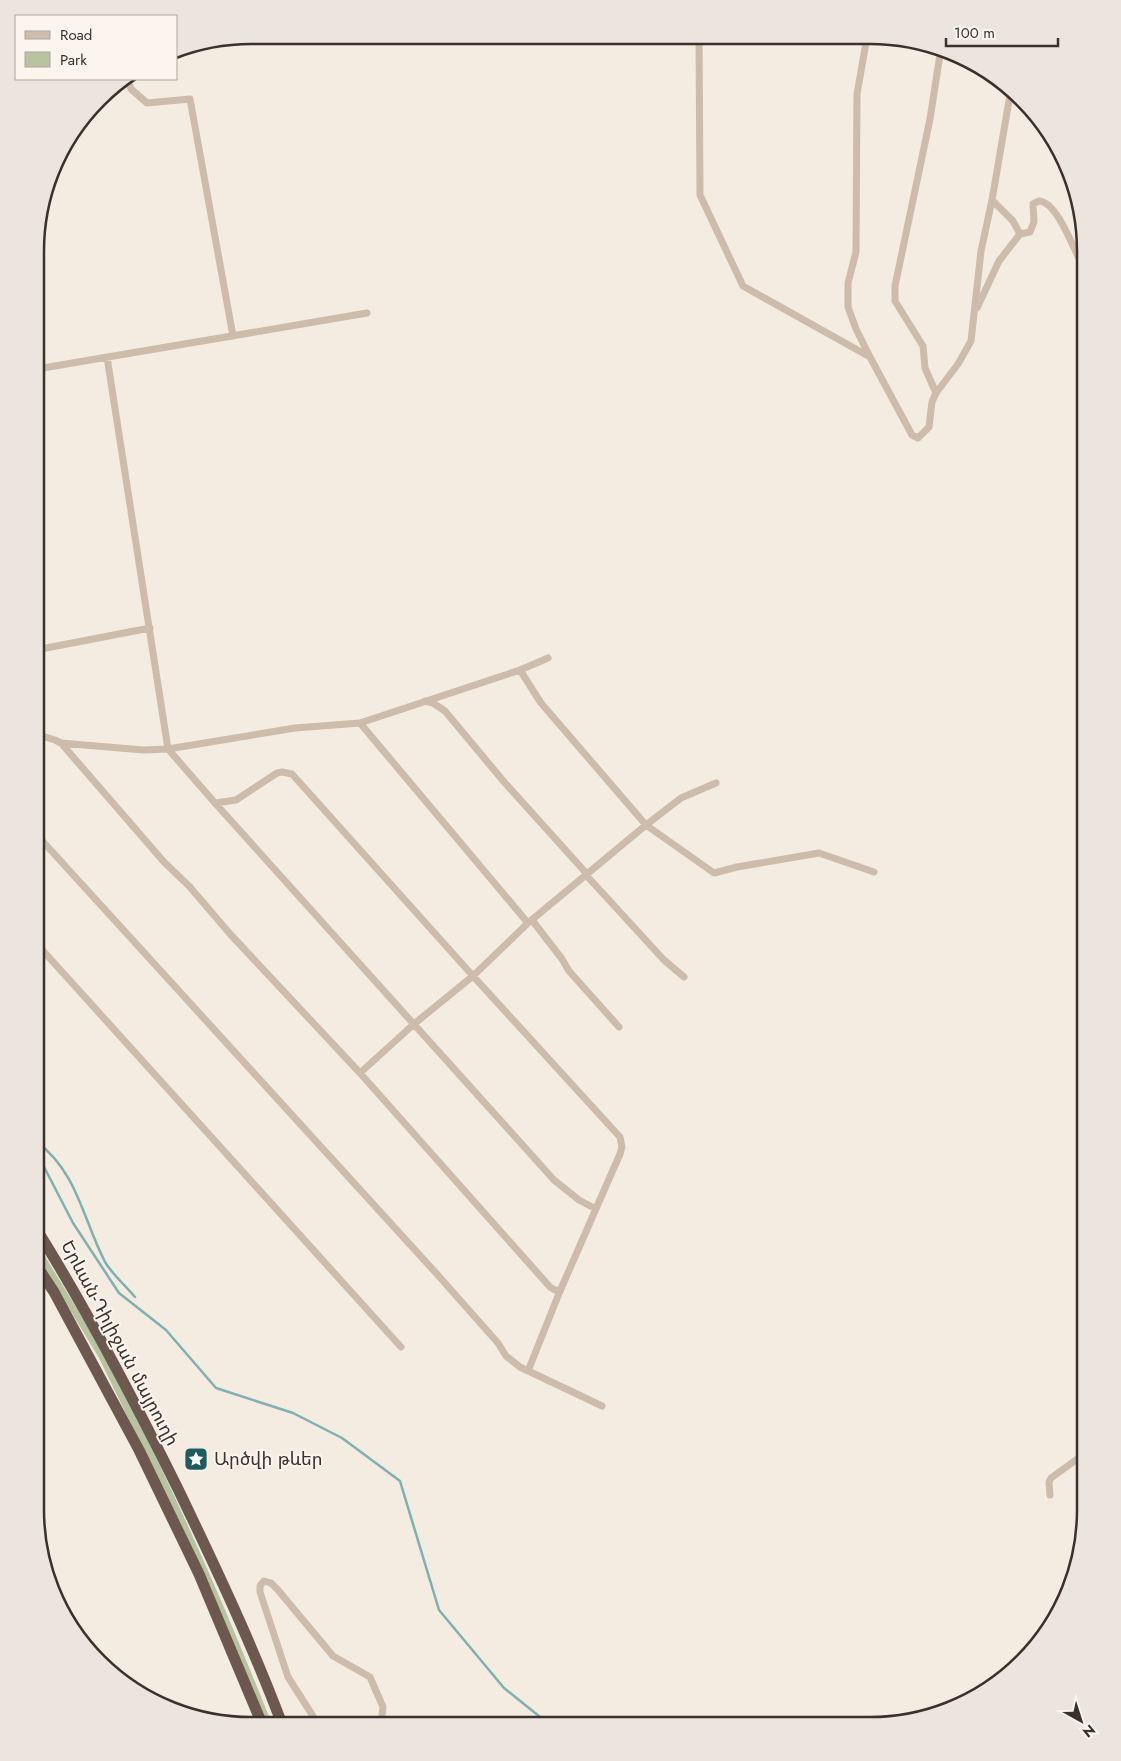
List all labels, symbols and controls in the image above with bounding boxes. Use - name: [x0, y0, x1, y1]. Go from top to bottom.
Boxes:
- legend: [15, 15, 178, 80]
- scale bar: [946, 15, 1058, 47]
- text: 100 m: [954, 22, 995, 44]
- text: Road: [60, 24, 92, 46]
- text: Park: [60, 49, 87, 71]
- street label: Երևան-Դիլիջան մայրուղի: [55, 1236, 185, 1450]
- place icon: Արծվի թևեր: [183, 1446, 209, 1472]
- place label: Արծվի թևեր: [214, 1446, 323, 1472]
- north arrow: [1056, 1696, 1106, 1746]
- text: N: [1079, 1720, 1100, 1742]

